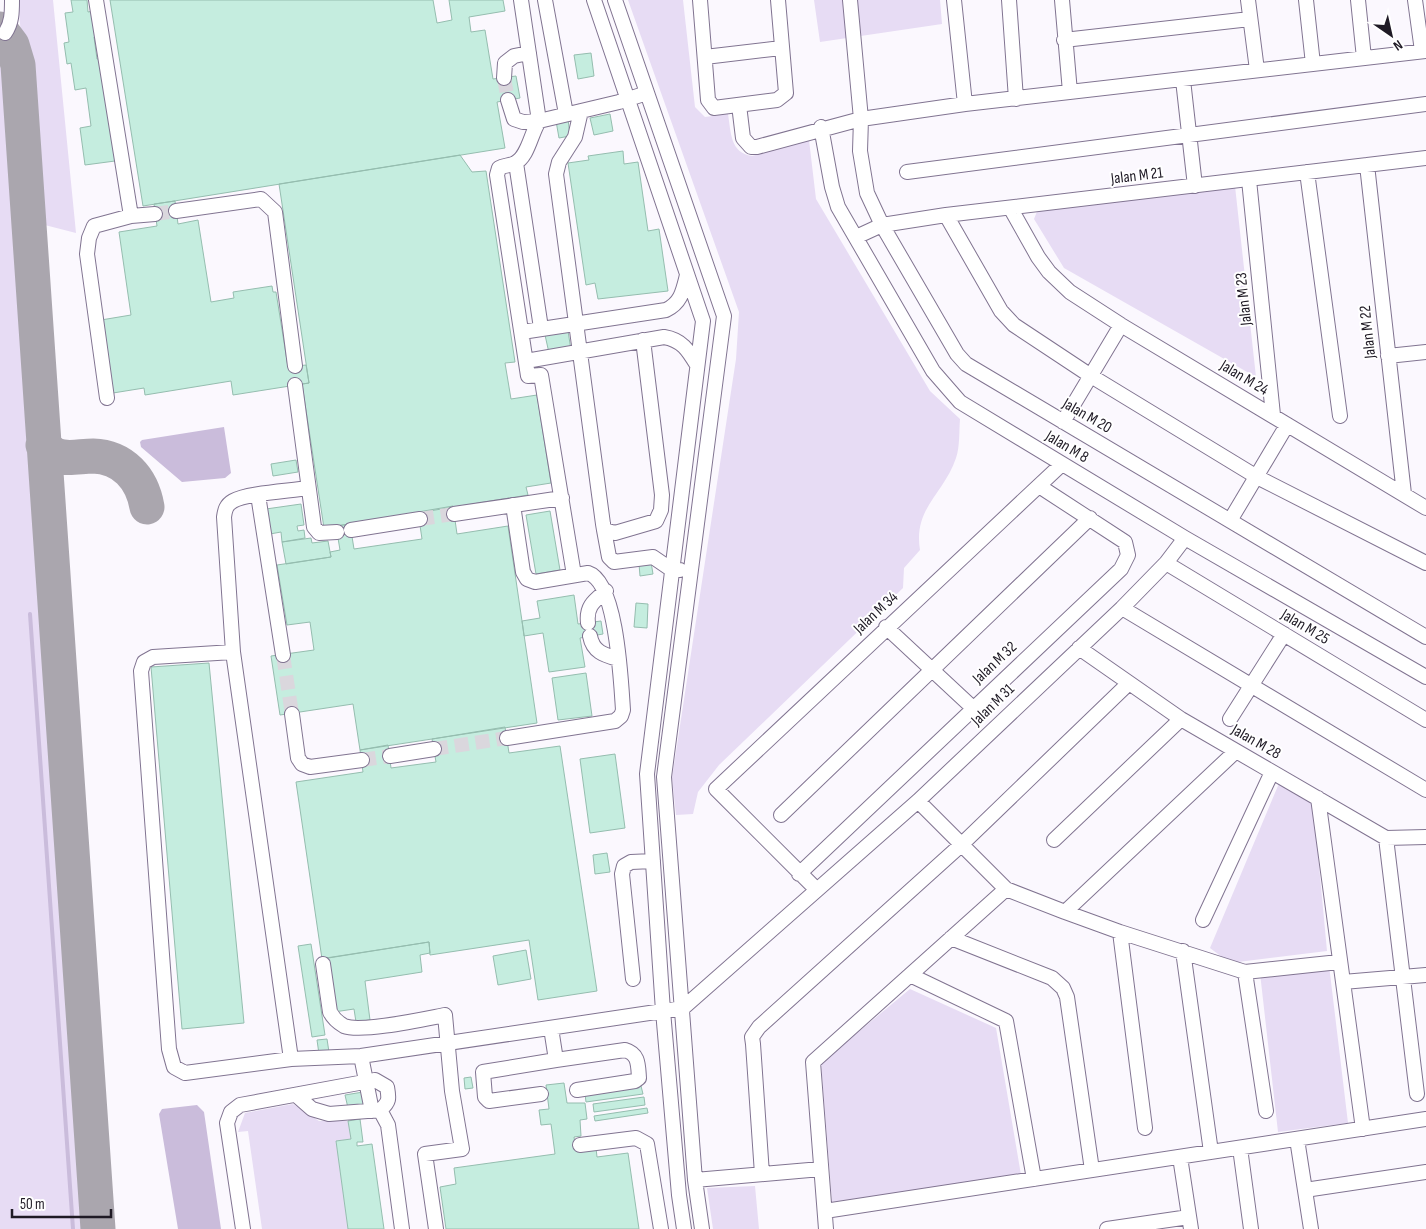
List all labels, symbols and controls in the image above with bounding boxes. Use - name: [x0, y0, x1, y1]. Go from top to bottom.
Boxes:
- north arrow: [1366, 10, 1416, 60]
- text: N: [1390, 36, 1406, 55]
- street label: Jalan M 21: [1109, 163, 1164, 189]
- street label: Jalan M 23: [1232, 271, 1256, 328]
- street label: Jalan M 22: [1356, 305, 1380, 360]
- street label: Jalan M 24: [1215, 356, 1272, 400]
- street label: Jalan M 20: [1058, 394, 1115, 438]
- street label: Jalan M 8: [1041, 426, 1092, 467]
- street label: Jalan M 34: [849, 588, 902, 639]
- street label: Jalan M 25: [1277, 605, 1333, 649]
- street label: Jalan M 32: [968, 638, 1021, 689]
- street label: Jalan M 31: [967, 680, 1019, 731]
- street label: Jalan M 28: [1227, 720, 1284, 764]
- scale bar: [12, 1186, 111, 1218]
- text: 50 m: [20, 1195, 45, 1214]

